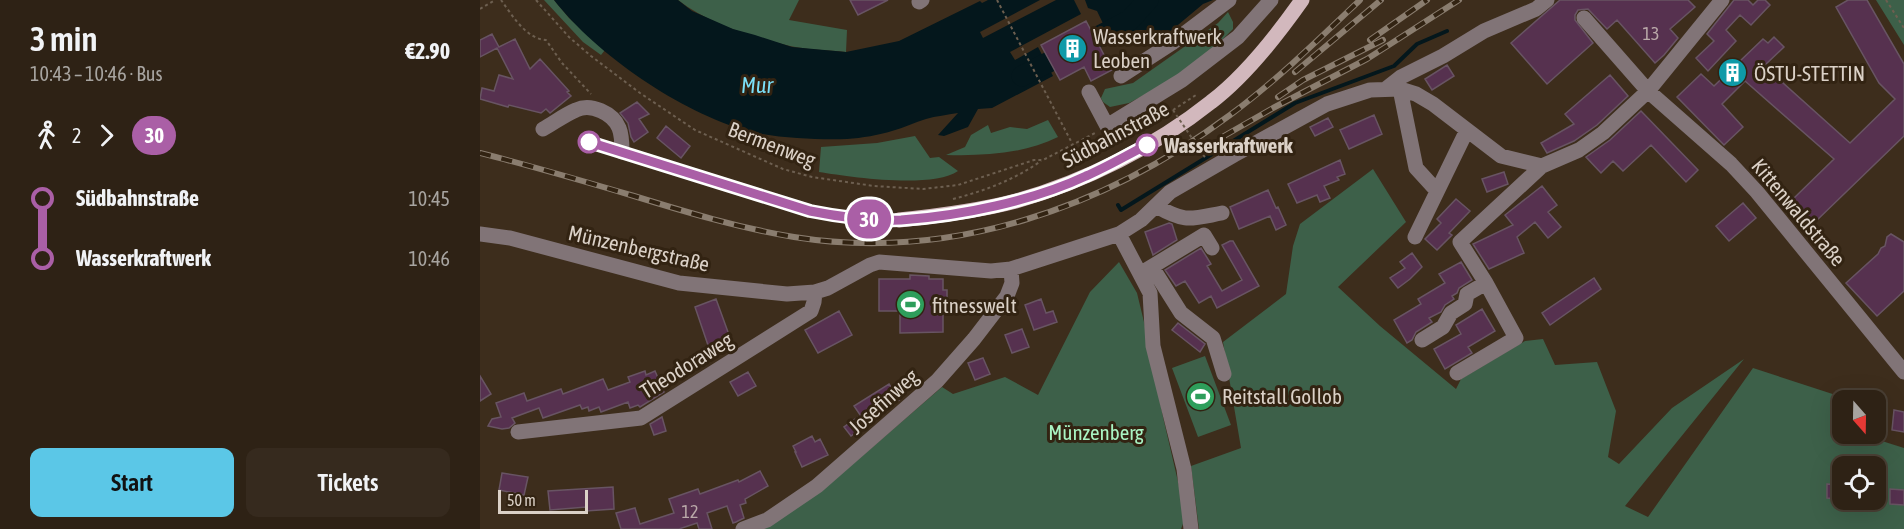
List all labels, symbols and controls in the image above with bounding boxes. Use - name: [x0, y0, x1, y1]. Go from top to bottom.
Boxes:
- text: 3 min: [30, 20, 97, 58]
- house number: 13: [1643, 23, 1659, 44]
- place label: Wasserkraftwerk Leoben: [1093, 24, 1222, 72]
- building icon: Wasserkraftwerk Leoben: [1056, 32, 1088, 64]
- text: €2.90: [405, 38, 450, 64]
- building icon: ÖSTU-STETTIN: [1717, 57, 1749, 89]
- place label: ÖSTU-STETTIN: [1754, 61, 1865, 85]
- text: 10:43 – 10:46 · Bus: [30, 62, 163, 85]
- water label: Mur: [741, 72, 774, 98]
- street label: Südbahnstraße: [1058, 96, 1172, 172]
- street label: Bermenweg: [725, 116, 819, 172]
- icon: walk: [30, 119, 63, 152]
- icon: forward: [90, 119, 123, 152]
- text: 30: [144, 123, 164, 147]
- text: 2: [72, 124, 81, 147]
- unlabelled marker: [578, 131, 600, 153]
- place label: Wasserkraftwerk: [1163, 133, 1294, 157]
- marker: Wasserkraftwerk: [1136, 134, 1158, 156]
- street label: Kittenwaldstraße: [1747, 154, 1851, 270]
- text: Südbahnstraße: [76, 185, 199, 211]
- text: 10:45: [408, 187, 450, 210]
- line badge: 30: [842, 200, 896, 238]
- text: 30: [859, 207, 879, 231]
- street label: Münzenbergstraße: [566, 220, 712, 276]
- text: Wasserkraftwerk: [76, 245, 211, 271]
- text: 10:46: [408, 247, 450, 270]
- sports icon: fitnesswelt: [895, 289, 927, 321]
- place label: fitnesswelt: [932, 293, 1017, 317]
- street label: Theodoraweg: [635, 327, 737, 403]
- street label: Josefinweg: [843, 364, 923, 438]
- sports icon: Reitstall Gollob: [1185, 380, 1217, 412]
- place label: Reitstall Gollob: [1222, 384, 1342, 408]
- north arrow: [1832, 390, 1886, 444]
- map controls: [1832, 390, 1886, 510]
- park label: Münzenberg: [1048, 420, 1144, 444]
- button: Start: [30, 448, 234, 517]
- button: Tickets: [246, 448, 450, 517]
- button: locate: [1832, 456, 1886, 510]
- scale bar: [498, 487, 588, 514]
- text: 50 m: [507, 491, 536, 509]
- house number: 12: [682, 501, 698, 522]

